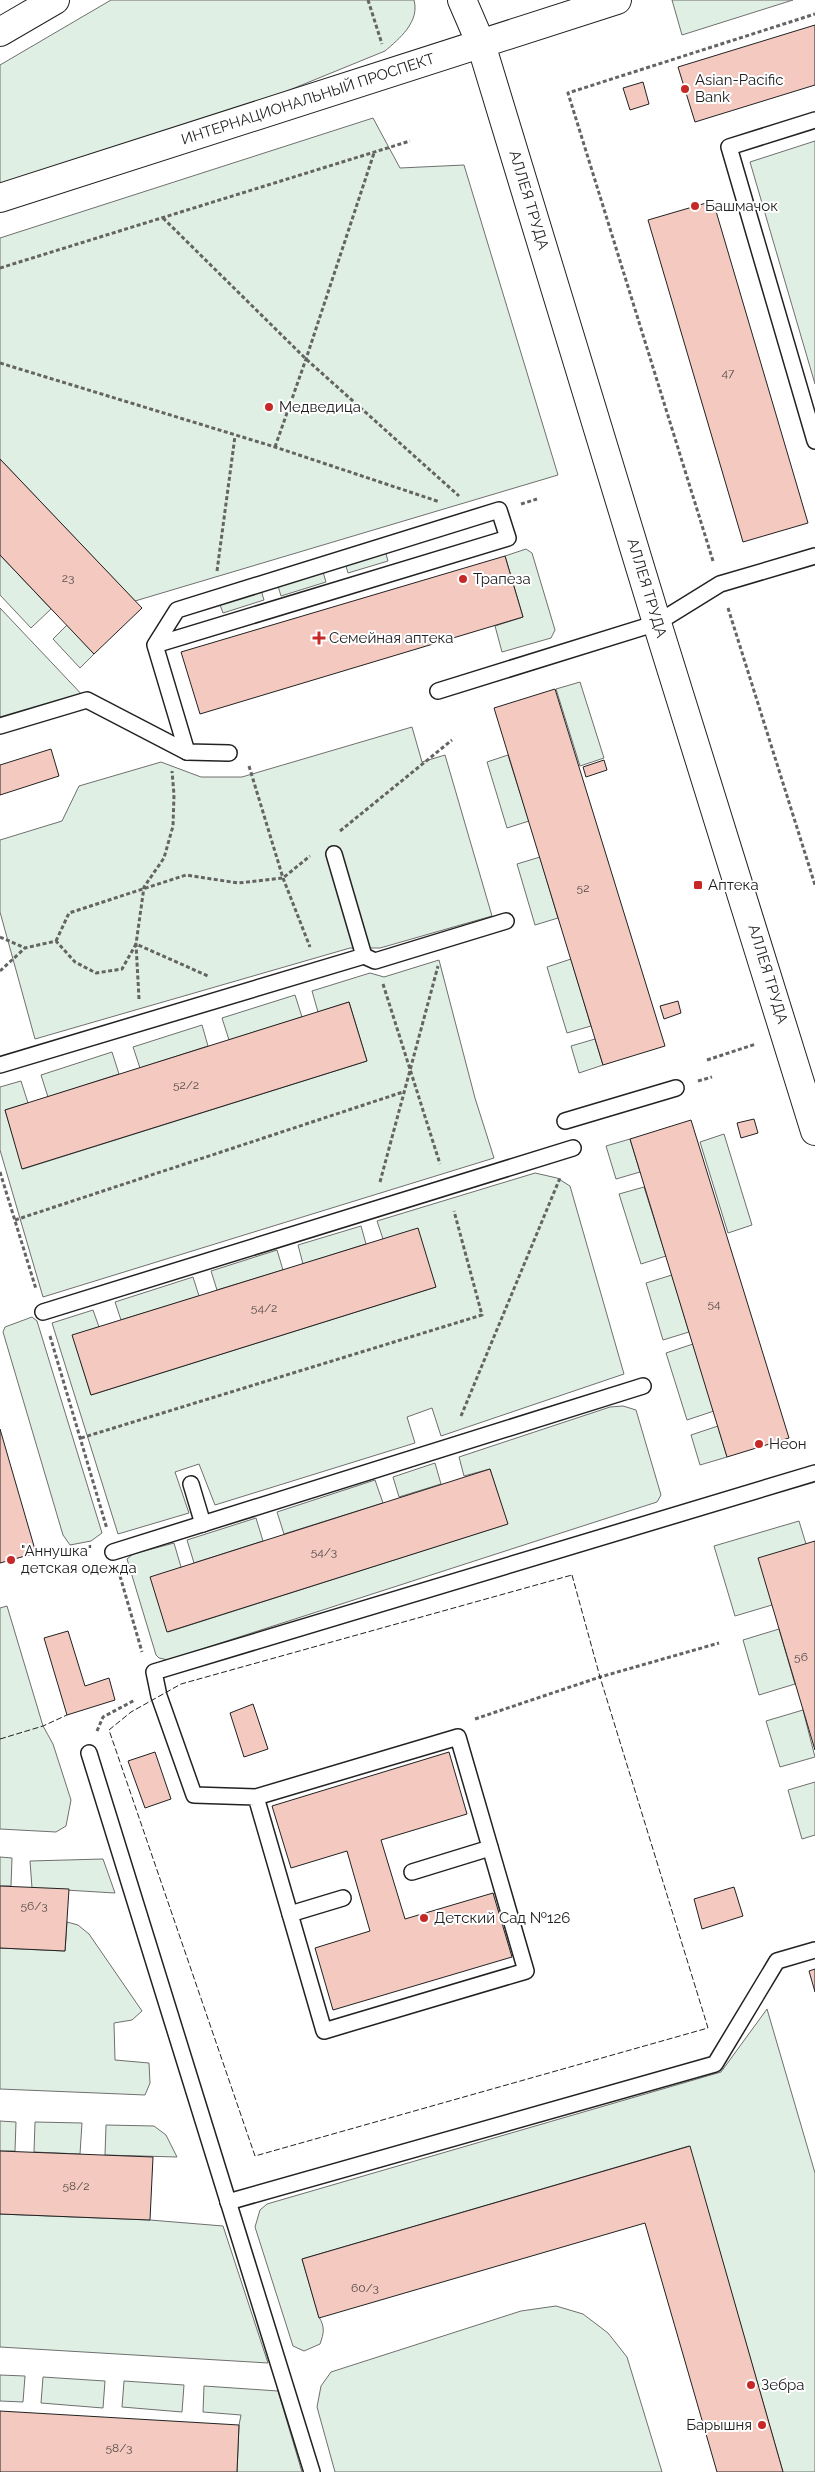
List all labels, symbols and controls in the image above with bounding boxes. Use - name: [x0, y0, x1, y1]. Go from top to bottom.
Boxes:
- street label: ИНТЕРНАЦИОНАЛЬНЫЙ ПРОСПЕКТ: [179, 49, 437, 149]
- place label: Asian-Pacific Bank: [695, 71, 784, 106]
- marker: Asian-Pacific Bank: [679, 83, 691, 95]
- street label: АЛЛЕЯ ТРУДА: [505, 148, 553, 252]
- place label: Башмачок: [705, 197, 778, 215]
- marker: Башмачок: [689, 200, 701, 212]
- house number: 47: [722, 366, 735, 380]
- place label: Медведица: [279, 398, 361, 416]
- marker: Медведица: [263, 401, 275, 413]
- street label: АЛЛЕЯ ТРУДА: [623, 536, 671, 640]
- place label: Трапеза: [473, 570, 531, 588]
- house number: 23: [62, 571, 74, 585]
- marker: Трапеза: [457, 573, 469, 585]
- place label: Семейная аптека: [329, 629, 453, 647]
- marker: Семейная аптека: [313, 632, 325, 644]
- place label: Аптека: [708, 876, 759, 894]
- marker: Аптека: [692, 879, 704, 891]
- house number: 52: [577, 881, 589, 895]
- street label: АЛЛЕЯ ТРУДА: [744, 922, 792, 1026]
- house number: 52/2: [173, 1078, 199, 1092]
- house number: 54: [707, 1297, 721, 1311]
- house number: 54/2: [251, 1301, 277, 1315]
- place label: Неон: [769, 1435, 806, 1453]
- marker: Неон: [753, 1438, 765, 1450]
- place label: "Аннушка" детская одежда: [21, 1542, 137, 1577]
- house number: 54/3: [311, 1545, 337, 1559]
- marker: "Аннушка" детская одежда: [5, 1554, 17, 1566]
- house number: 56: [794, 1650, 808, 1664]
- house number: 56/3: [20, 1899, 48, 1913]
- place label: Детский Сад №126: [434, 1909, 570, 1927]
- marker: Детский Сад №126: [418, 1912, 430, 1924]
- house number: 58/2: [63, 2179, 89, 2193]
- house number: 60/3: [351, 2281, 379, 2295]
- place label: Зебра: [761, 2376, 805, 2394]
- marker: Зебра: [745, 2379, 757, 2391]
- place label: Барышня: [686, 2416, 752, 2434]
- marker: Барышня: [756, 2419, 768, 2431]
- house number: 58/3: [106, 2441, 132, 2455]

